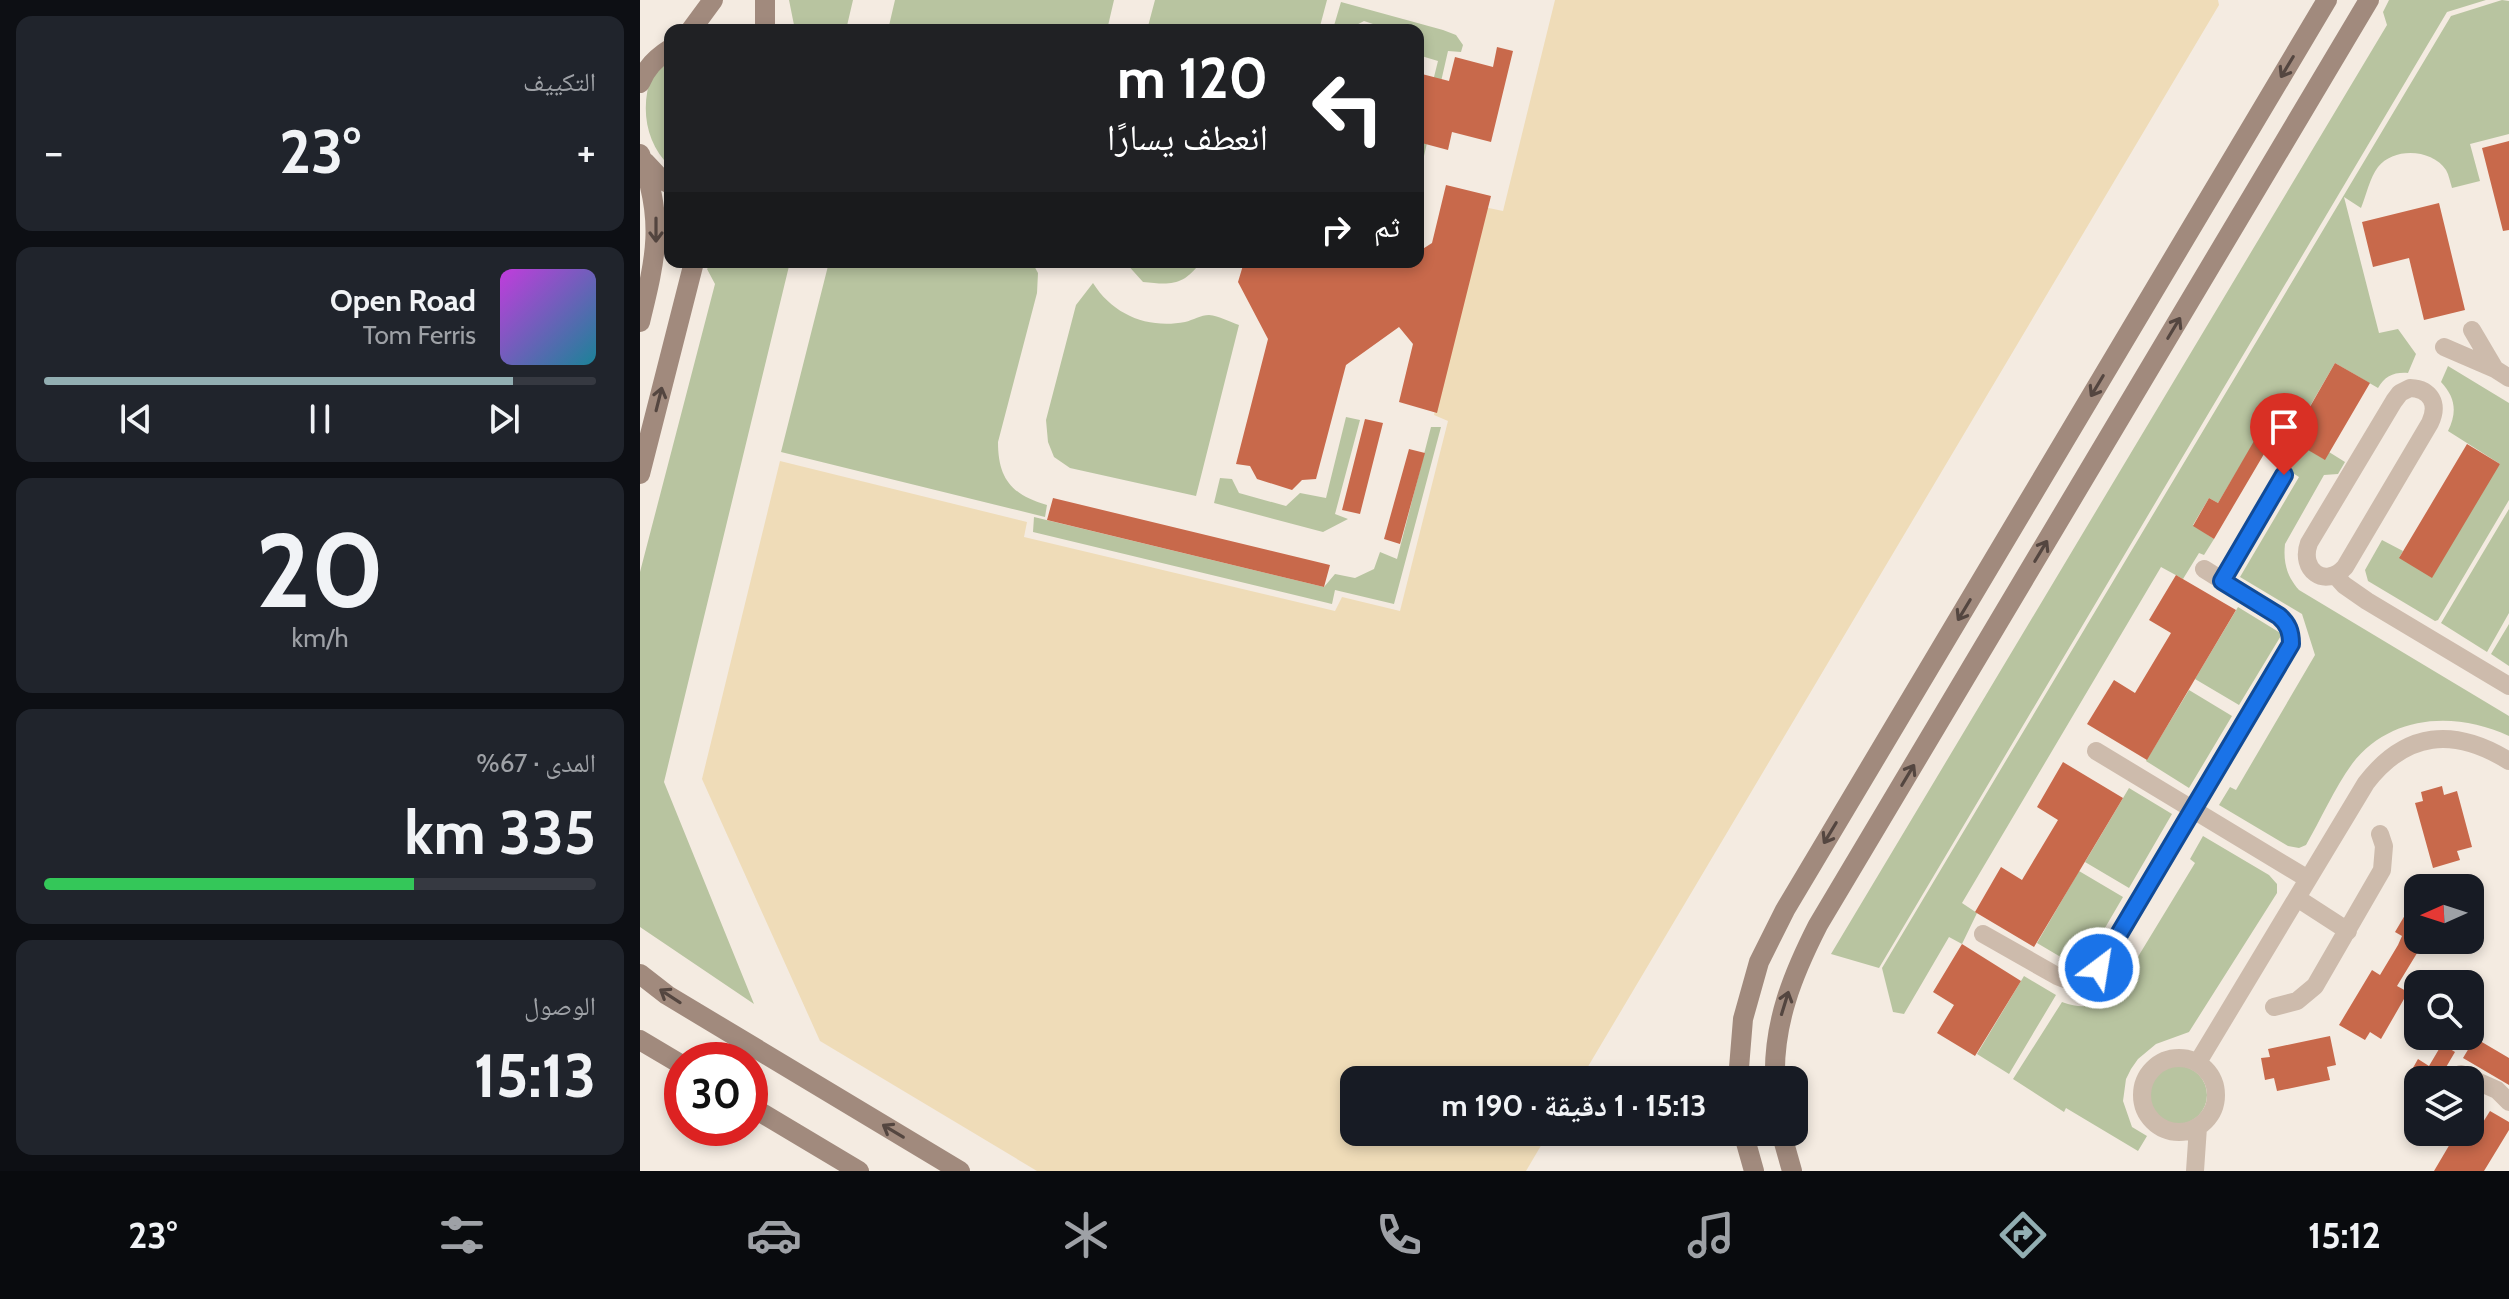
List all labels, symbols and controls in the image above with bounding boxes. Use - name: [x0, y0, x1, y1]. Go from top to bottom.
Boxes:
- text: 120 m: [1117, 44, 1268, 112]
- one-way arrow: [2279, 55, 2295, 78]
- icon: left: [1296, 56, 1400, 160]
- text: التكييف: [523, 66, 596, 98]
- text: 23°: [279, 115, 361, 188]
- text: انعطف يسارًا: [1107, 115, 1268, 159]
- text: −: [44, 125, 63, 178]
- text: +: [577, 125, 596, 178]
- icon: right: [1314, 208, 1358, 252]
- text: ثم: [1374, 208, 1400, 245]
- one-way arrow: [648, 216, 664, 243]
- text: Open Road: [330, 282, 476, 319]
- one-way arrow: [2166, 317, 2182, 340]
- text: Tom Ferris: [363, 319, 476, 351]
- one-way arrow: [2089, 374, 2104, 398]
- one-way arrow: [652, 386, 667, 412]
- pin: [2250, 393, 2318, 475]
- icon: previous: [114, 397, 158, 441]
- icon: pause: [298, 397, 342, 441]
- icon: next: [482, 397, 526, 441]
- icon: arrive: [2262, 405, 2306, 449]
- text: 20: [256, 507, 384, 633]
- one-way arrow: [2033, 540, 2049, 563]
- one-way arrow: [1955, 598, 1971, 621]
- text: km/h: [292, 622, 348, 654]
- text: المدى · 67%: [476, 747, 596, 779]
- one-way arrow: [1900, 764, 1916, 787]
- text: 335 km: [404, 796, 596, 869]
- one-way arrow: [1822, 821, 1838, 844]
- north arrow: [2404, 874, 2484, 954]
- map controls: [2404, 874, 2484, 1146]
- position arrow: [2057, 926, 2141, 1010]
- button: search: [2404, 970, 2484, 1050]
- one-way arrow: [660, 988, 682, 1005]
- text: الوصول: [524, 990, 596, 1022]
- one-way arrow: [1779, 991, 1793, 1016]
- text: 15:13: [474, 1039, 596, 1112]
- speed limit sign: 30: [664, 1042, 768, 1146]
- button: layers: [2404, 1066, 2484, 1146]
- text: 15:13 · 1 دقيقة · 190 m: [1442, 1087, 1706, 1124]
- one-way arrow: [882, 1123, 905, 1139]
- icon: filters: [434, 1207, 490, 1263]
- icon: car: [746, 1207, 802, 1263]
- icon: climate: [1058, 1207, 1114, 1263]
- icon: phone: [1371, 1207, 1427, 1263]
- icon: music: [1683, 1207, 1739, 1263]
- icon: directions: [1995, 1207, 2051, 1263]
- text: 23°: [128, 1213, 177, 1257]
- text: 15:12: [2308, 1213, 2381, 1257]

